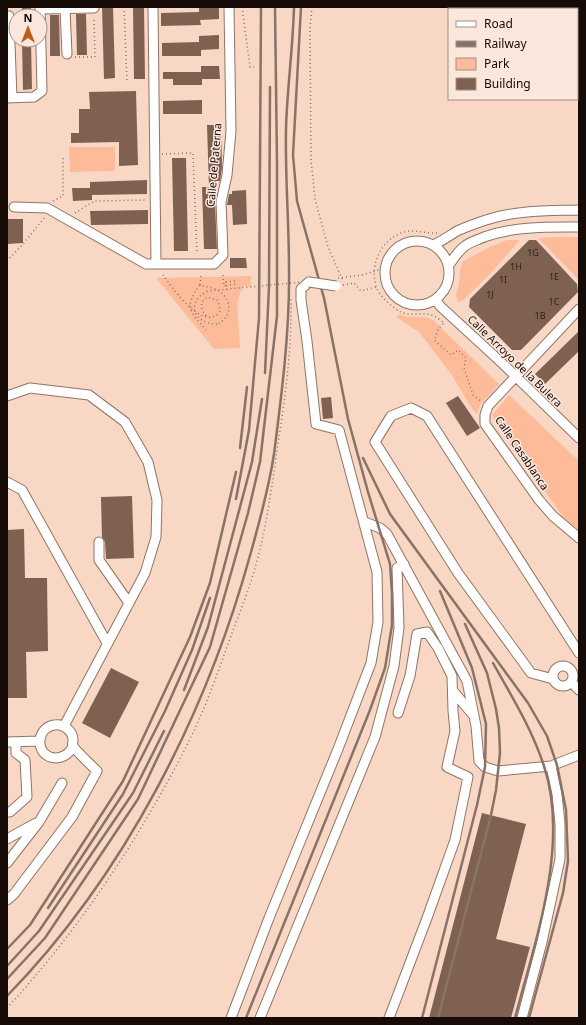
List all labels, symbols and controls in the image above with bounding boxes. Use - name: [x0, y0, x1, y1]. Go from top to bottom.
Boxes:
- north arrow: [8, 8, 48, 48]
- legend: [448, 8, 578, 100]
- text: N: [24, 10, 32, 25]
- text: Road: [484, 15, 513, 32]
- text: Railway: [484, 35, 528, 52]
- text: Park: [484, 55, 510, 72]
- text: Building: [484, 75, 531, 92]
- street label: Calle de Paterna: [202, 122, 225, 208]
- house number: 1G: [527, 246, 539, 259]
- house number: 1H: [510, 260, 522, 273]
- house number: 1E: [549, 270, 559, 283]
- house number: 1I: [499, 273, 507, 286]
- house number: 1J: [486, 288, 494, 301]
- house number: 1C: [549, 295, 560, 308]
- house number: 1B: [535, 309, 546, 322]
- street label: Calle Arroyo de la Bulera: [465, 311, 566, 410]
- street label: Calle Casablanca: [492, 413, 553, 493]

